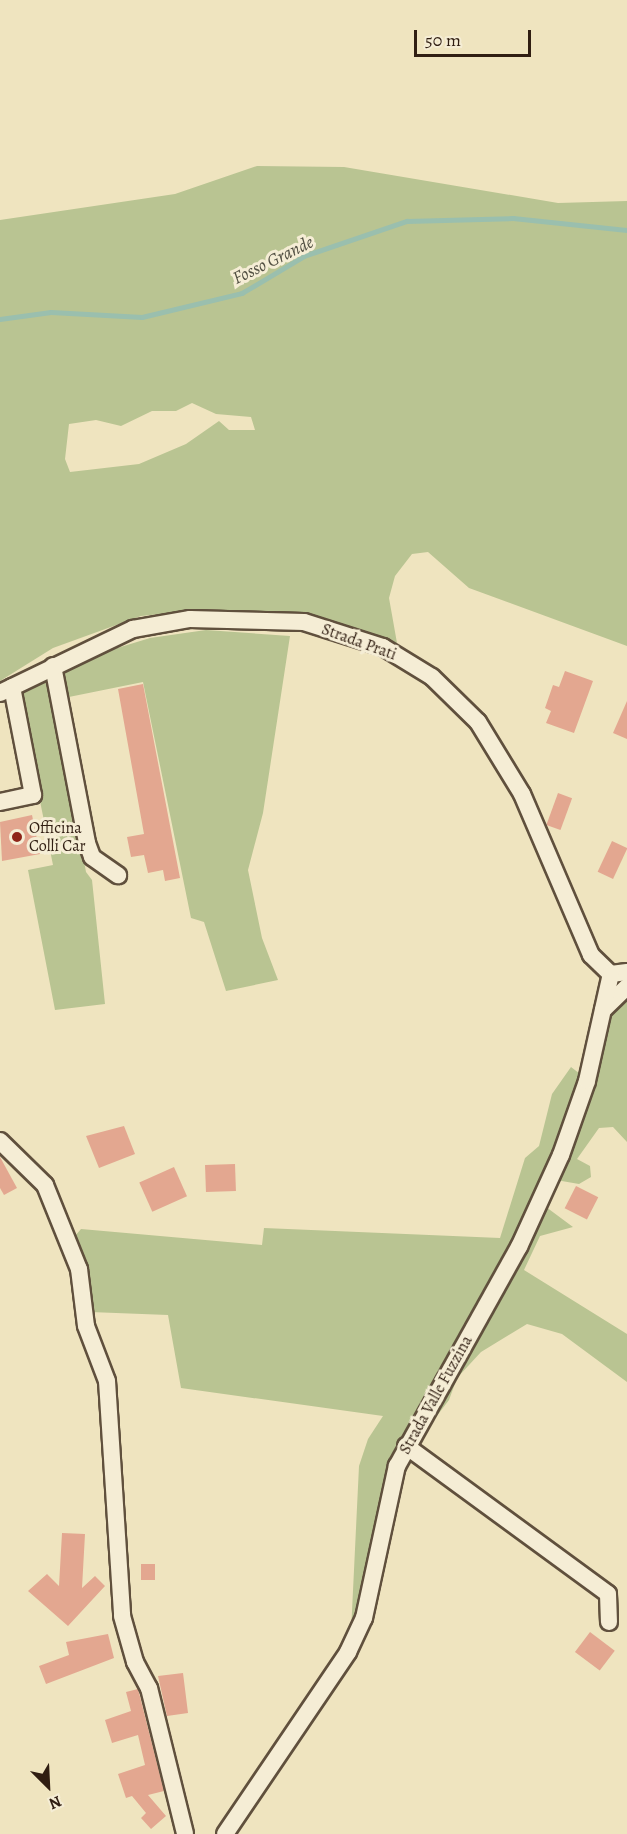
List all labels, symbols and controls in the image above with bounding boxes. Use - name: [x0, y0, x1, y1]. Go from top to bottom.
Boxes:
- scale bar: [417, 18, 534, 56]
- text: 50 m: [425, 28, 461, 52]
- water label: Fosso Grande: [229, 231, 317, 289]
- street label: Strada Prati: [319, 620, 399, 664]
- place label: Officina Colli Car: [29, 818, 86, 856]
- marker: Officina Colli Car: [10, 830, 24, 844]
- street label: Strada Valle Fuzzina: [395, 1332, 477, 1458]
- north arrow: [18, 1756, 78, 1816]
- text: N: [46, 1790, 65, 1815]

